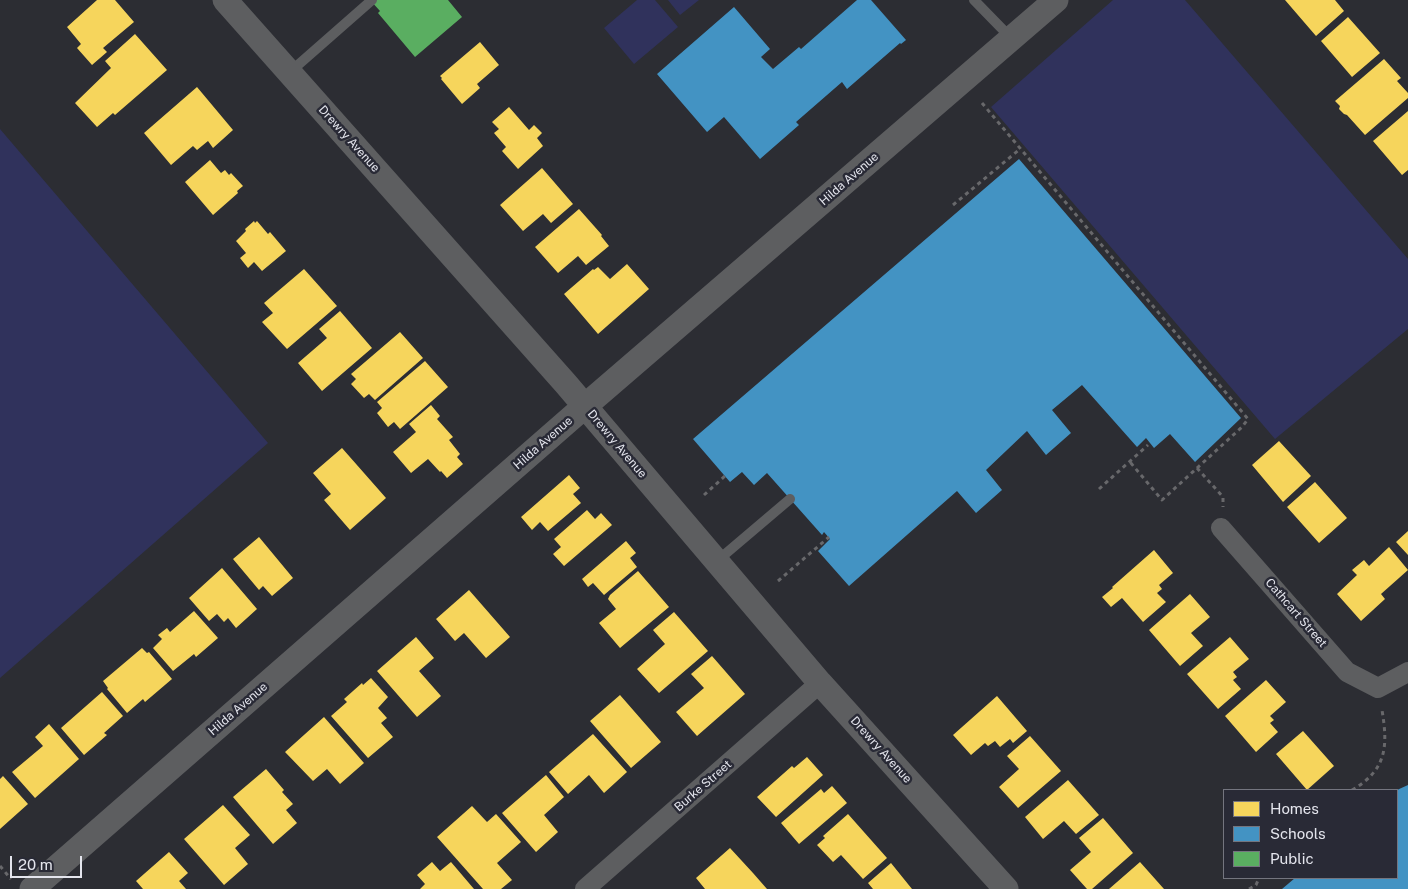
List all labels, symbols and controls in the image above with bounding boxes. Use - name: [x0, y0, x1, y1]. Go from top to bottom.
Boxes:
- street label: Drewry Avenue: [315, 103, 383, 175]
- street label: Hilda Avenue: [817, 149, 881, 209]
- street label: Drewry Avenue: [584, 407, 650, 481]
- street label: Hilda Avenue: [511, 413, 575, 473]
- street label: Cathcart Street: [1262, 576, 1330, 650]
- street label: Hilda Avenue: [206, 679, 270, 739]
- street label: Drewry Avenue: [847, 714, 915, 786]
- street label: Burke Street: [671, 757, 735, 815]
- legend: [1223, 789, 1398, 879]
- text: Homes: [1270, 800, 1319, 817]
- text: Schools: [1270, 825, 1326, 842]
- scale bar: [12, 846, 85, 878]
- text: Public: [1270, 850, 1314, 867]
- text: 20 m: [18, 856, 53, 873]

